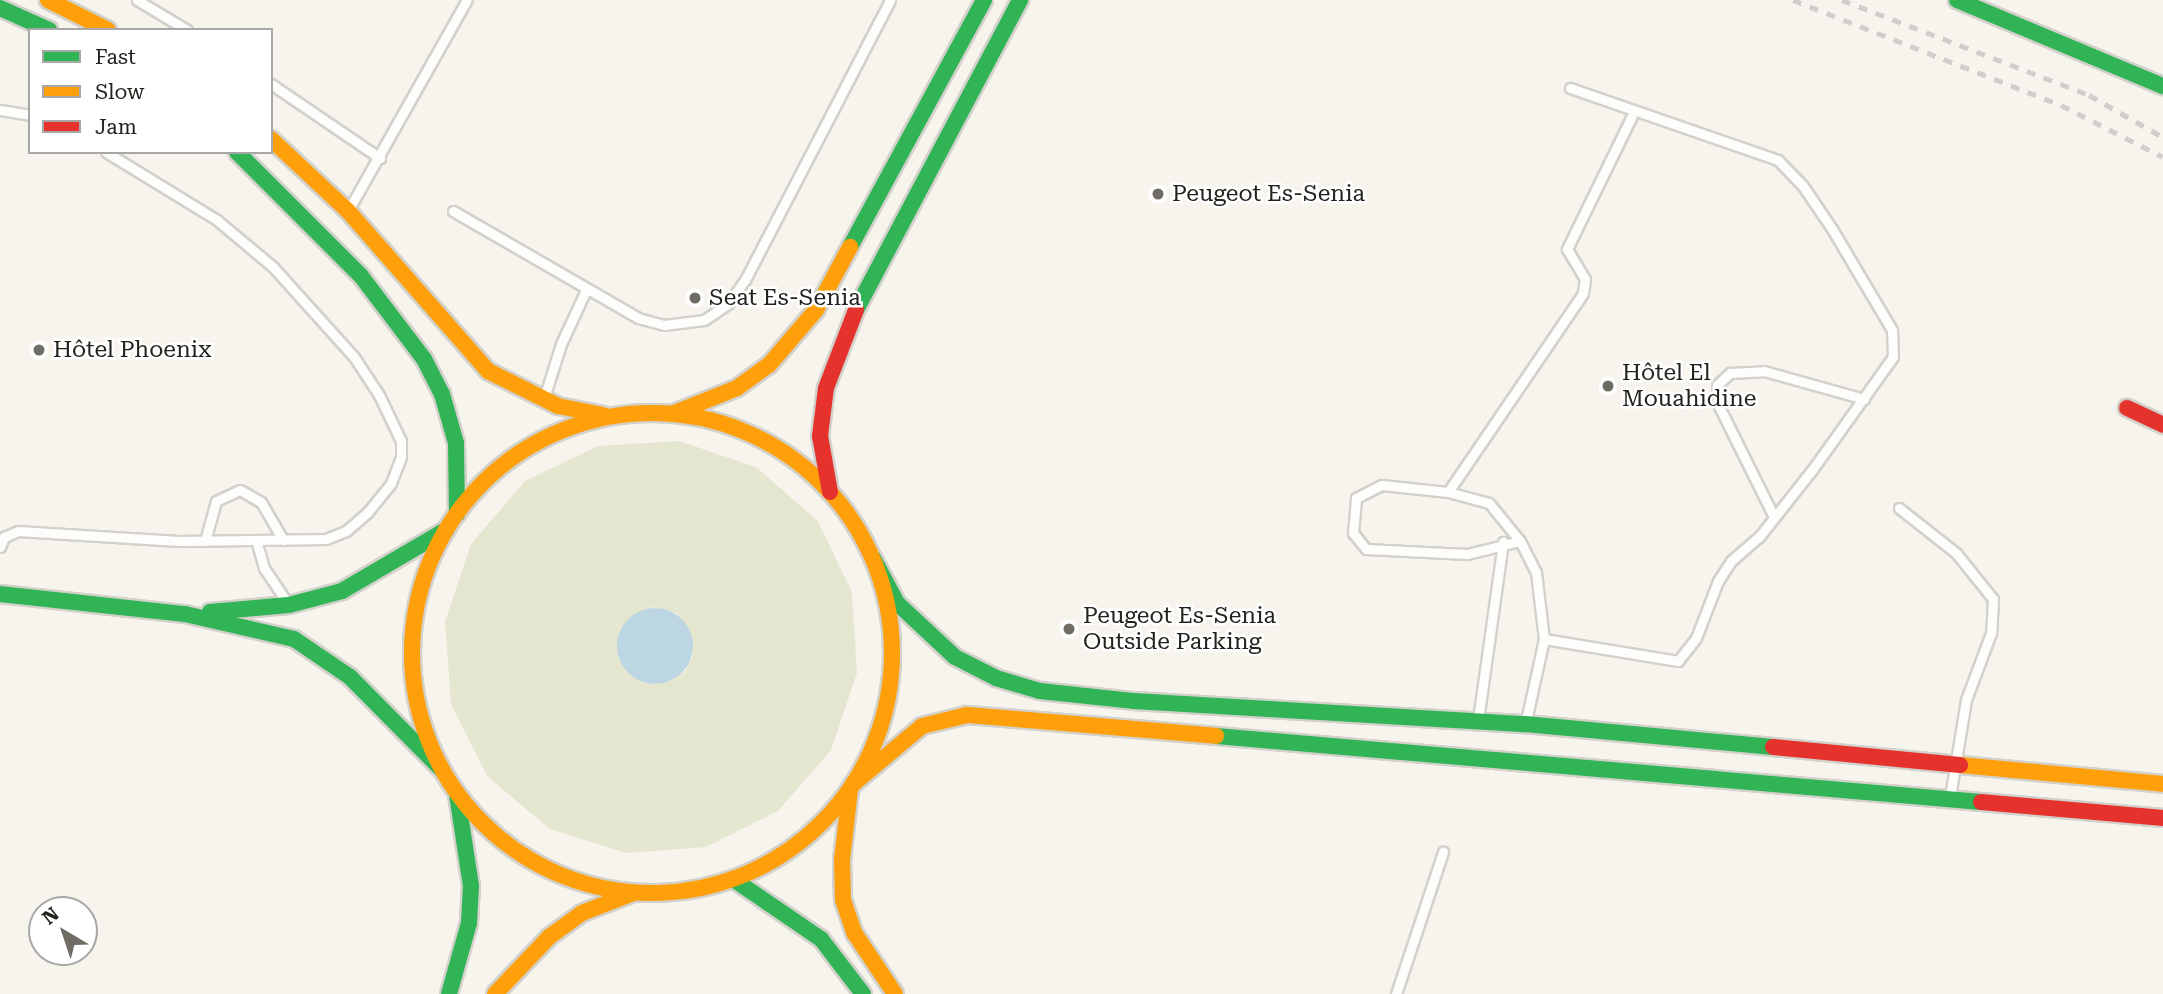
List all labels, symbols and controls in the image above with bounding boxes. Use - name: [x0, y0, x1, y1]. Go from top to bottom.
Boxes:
- legend: [28, 28, 273, 154]
- text: Fast: [95, 45, 136, 69]
- text: Slow: [95, 80, 144, 104]
- text: Jam: [95, 115, 137, 139]
- place label: Peugeot Es-Senia: [1172, 180, 1365, 208]
- marker: Peugeot Es-Senia: [1150, 186, 1166, 202]
- place label: Seat Es-Senia: [709, 284, 861, 312]
- marker: Seat Es-Senia: [687, 290, 703, 306]
- place label: Hôtel Phoenix: [53, 336, 211, 364]
- marker: Hôtel Phoenix: [31, 342, 47, 358]
- place label: Hôtel El Mouahidine: [1622, 359, 1756, 413]
- marker: Hôtel El Mouahidine: [1600, 378, 1616, 394]
- place label: Peugeot Es-Senia Outside Parking: [1083, 602, 1276, 656]
- marker: Peugeot Es-Senia Outside Parking: [1061, 621, 1077, 637]
- north arrow: [28, 896, 98, 966]
- text: N: [38, 902, 64, 929]

